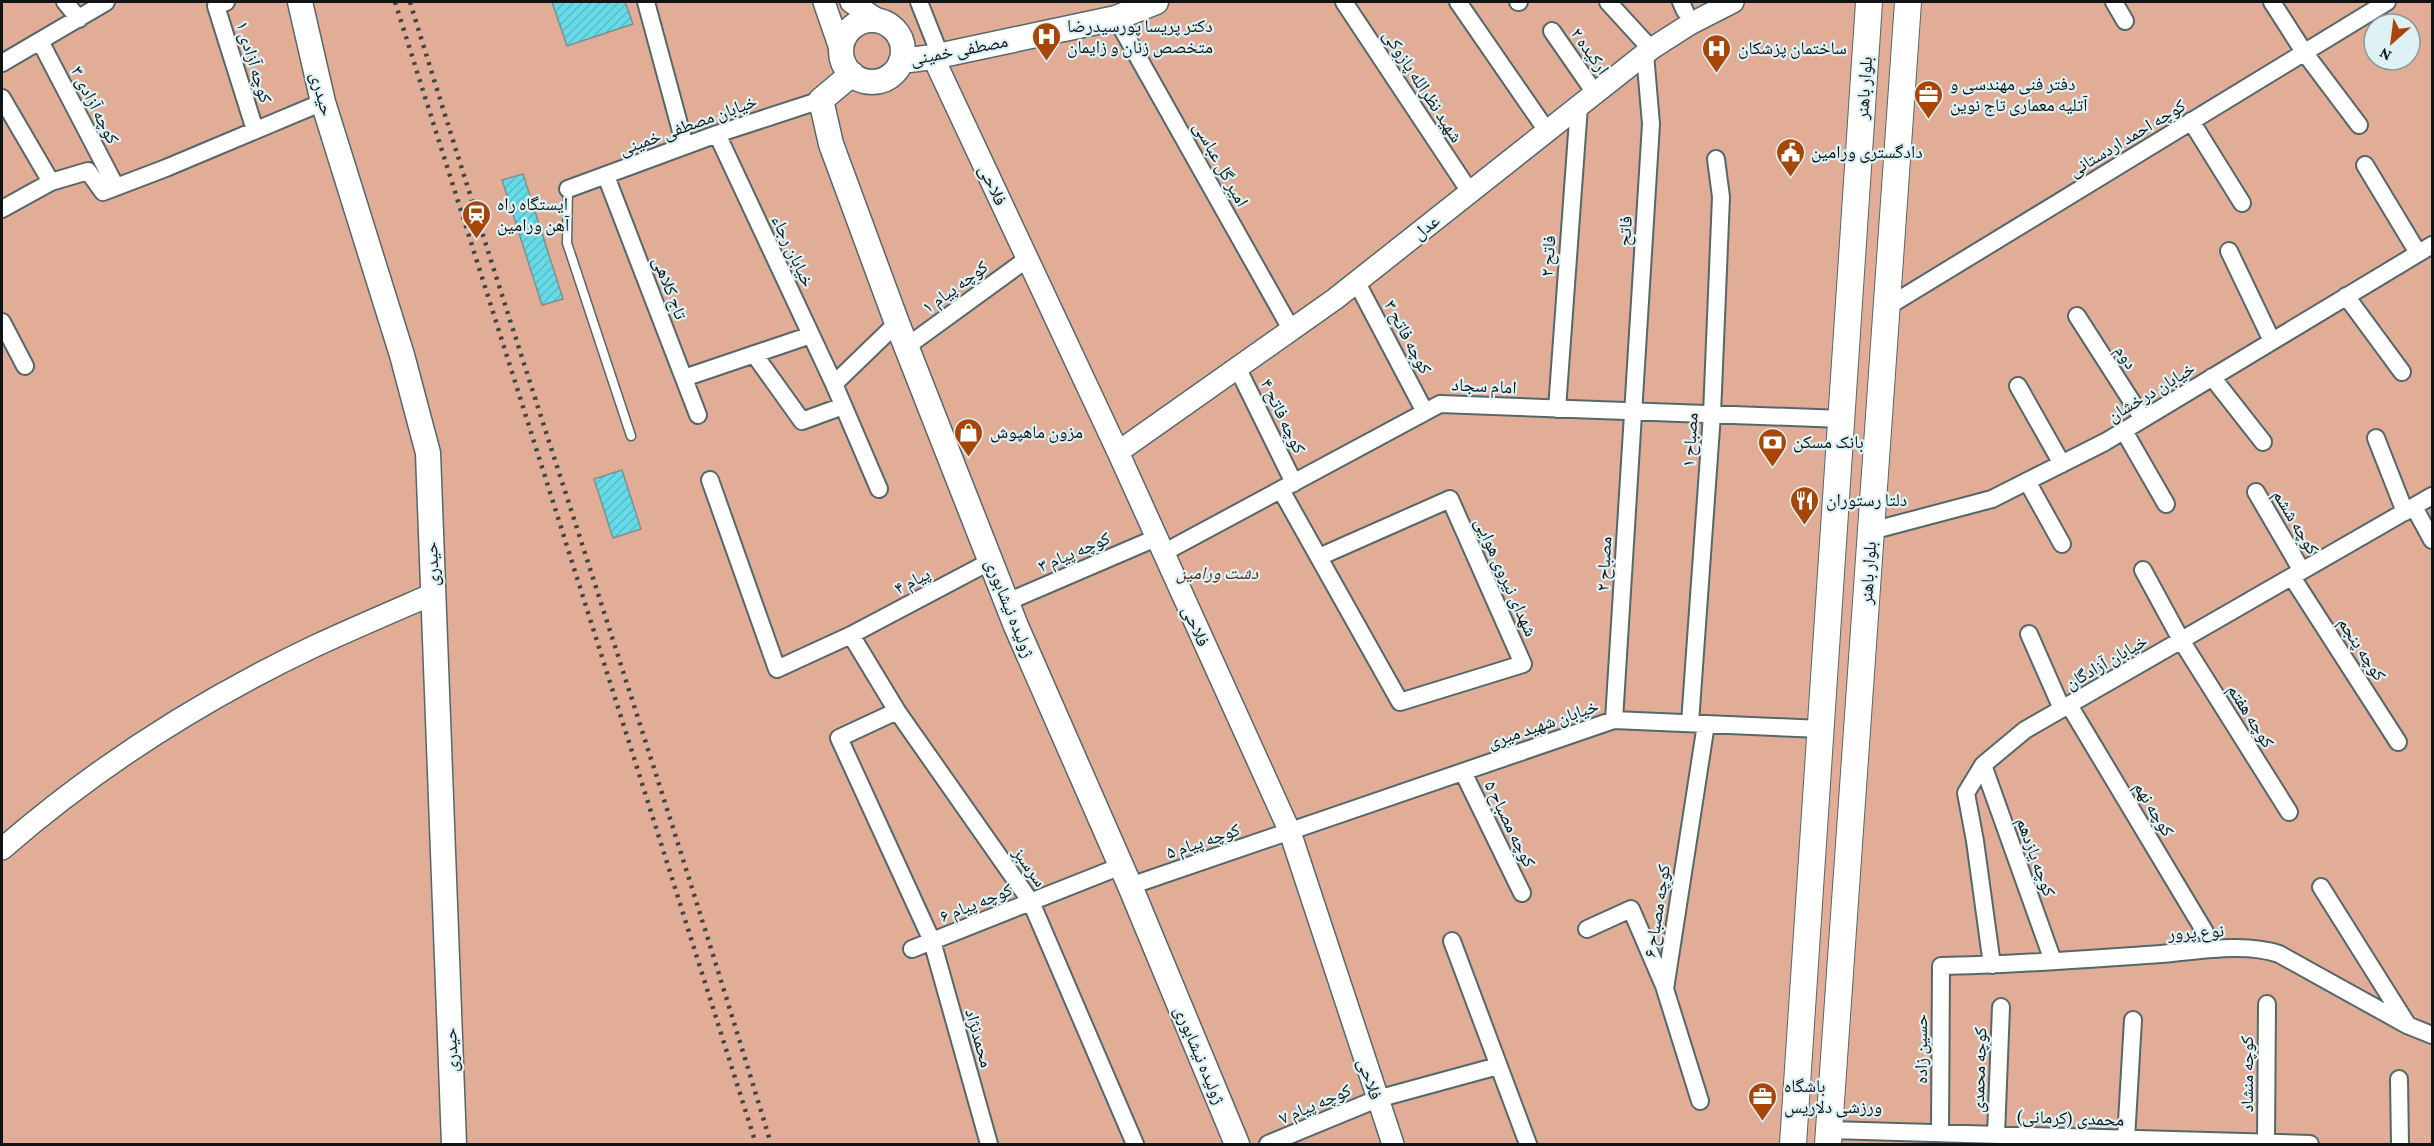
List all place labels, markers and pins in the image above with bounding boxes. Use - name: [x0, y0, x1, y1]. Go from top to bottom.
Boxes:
- place label: دکتر پریسا پورسیدرضا متخصص زنان و زایمان: [1067, 16, 1213, 58]
- hospital icon: دکتر پریسا پورسیدرضا متخصص زنان و زایمان: [1030, 20, 1062, 62]
- hospital icon: ساختمان پزشکان: [1701, 32, 1733, 74]
- place label: ساختمان پزشکان: [1738, 38, 1847, 59]
- place label: دفتر فنی مهندسی و آتلیه معماری تاج نوین: [1950, 74, 2088, 117]
- office icon: دفتر فنی مهندسی و آتلیه معماری تاج نوین: [1913, 78, 1945, 120]
- public building icon: دادگستری ورامین: [1774, 136, 1806, 178]
- place label: دادگستری ورامین: [1811, 142, 1923, 163]
- place label: ایستگاه راه آهن ورامین: [497, 194, 570, 236]
- station icon: ایستگاه راه آهن ورامین: [460, 198, 492, 240]
- shop icon: مزون ماهپوش: [953, 416, 985, 458]
- place label: مزون ماهپوش: [990, 422, 1083, 443]
- bank icon: بانک مسکن: [1756, 426, 1788, 468]
- place label: بانک مسکن: [1793, 432, 1864, 453]
- restaurant icon: دلتا رستوران: [1789, 484, 1821, 526]
- place label: دلتا رستوران: [1826, 490, 1907, 511]
- place label: باشگاه ورزشی دلاریس: [1784, 1076, 1882, 1118]
- office icon: باشگاه ورزشی دلاریس: [1747, 1080, 1779, 1122]

